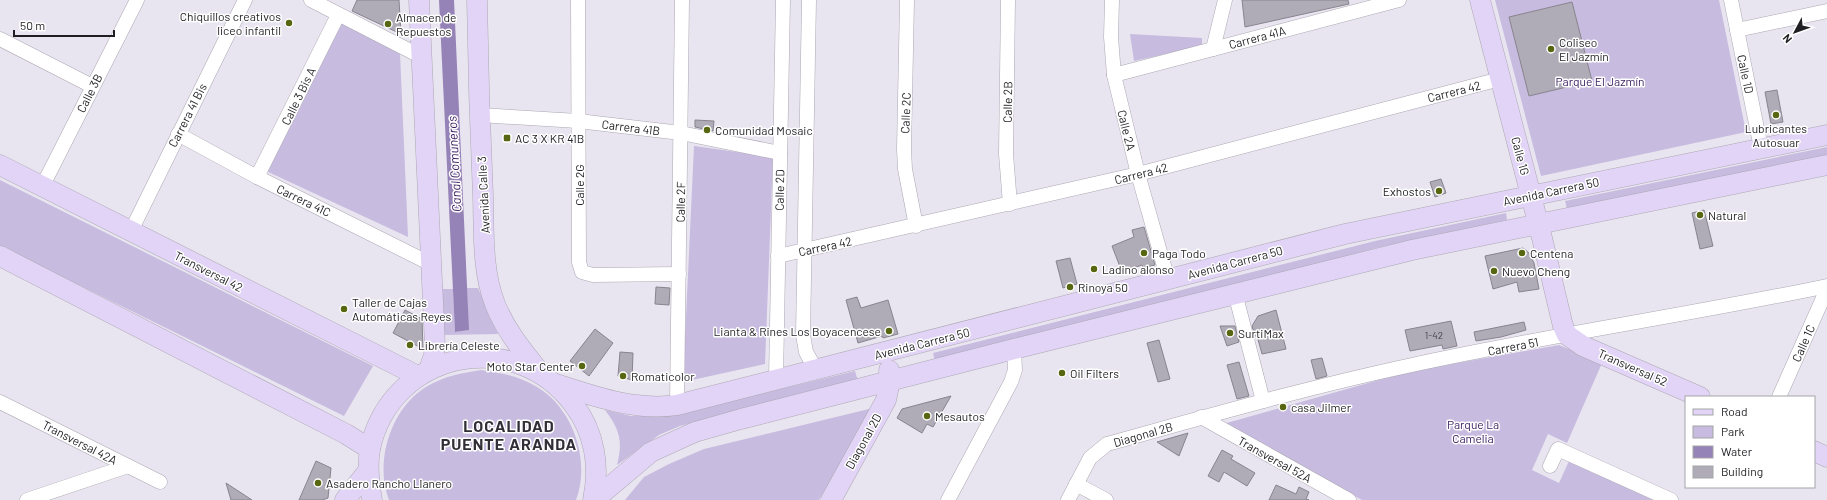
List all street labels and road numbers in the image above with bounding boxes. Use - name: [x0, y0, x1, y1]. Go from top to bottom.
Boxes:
- street label: Carrera 41A: [1227, 23, 1287, 51]
- street label: Calle 1D: [1735, 53, 1757, 95]
- street label: Calle 3 Bis A: [278, 65, 318, 127]
- street label: Calle 3B: [73, 71, 105, 115]
- street label: Carrera 42: [1426, 78, 1482, 104]
- street label: Carrera 41 Bis: [165, 81, 209, 149]
- street label: Calle 2B: [1000, 81, 1014, 123]
- street label: Calle 2C: [897, 92, 913, 134]
- street label: Calle 2A: [1115, 108, 1139, 152]
- street label: Carrera 41B: [601, 116, 661, 138]
- street label: Calle 1G: [1509, 135, 1533, 177]
- street label: Avenida Calle 3: [474, 156, 492, 234]
- street label: Carrera 42: [1113, 160, 1169, 186]
- street label: Calle 2G: [572, 164, 586, 206]
- street label: Calle 2D: [772, 169, 786, 211]
- street label: Avenida Carrera 50: [1502, 174, 1600, 208]
- street label: Carrera 41C: [275, 181, 333, 219]
- street label: Calle 2F: [673, 181, 687, 223]
- street label: Carrera 42: [797, 234, 853, 258]
- street label: Avenida Carrera 50: [1186, 243, 1284, 281]
- street label: Transversal 42: [172, 248, 246, 294]
- street label: Calle 1C: [1789, 322, 1817, 364]
- street label: Avenida Carrera 50: [873, 324, 971, 362]
- street label: Carrera 51: [1486, 334, 1540, 358]
- street label: Transversal 52: [1596, 345, 1670, 389]
- street label: Diagonal 2D: [842, 411, 884, 471]
- street label: Transversal 42A: [40, 417, 120, 467]
- street label: Diagonal 2B: [1112, 419, 1174, 449]
- street label: Transversal 52A: [1236, 433, 1314, 485]

